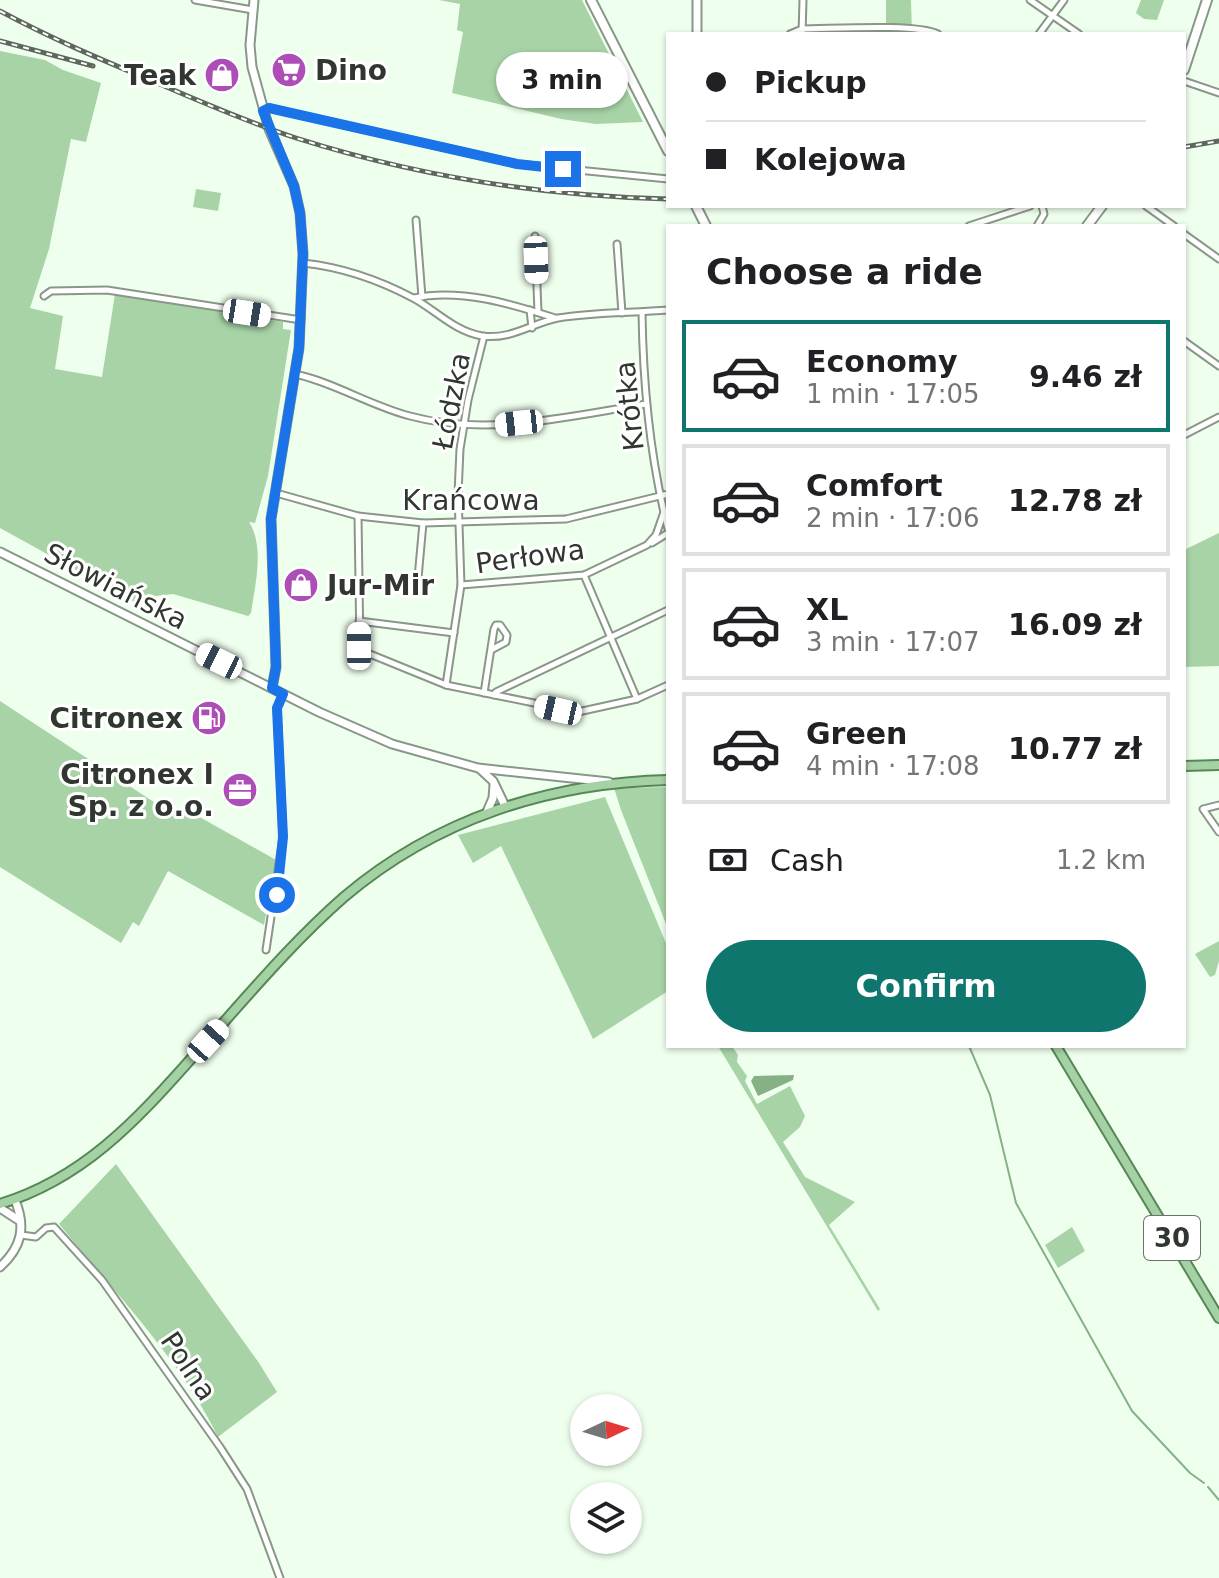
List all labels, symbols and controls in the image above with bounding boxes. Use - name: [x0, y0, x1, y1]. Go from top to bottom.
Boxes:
- supermarket icon: Dino: [270, 51, 308, 89]
- callout: 3 min: [497, 53, 629, 109]
- place label: Dino: [315, 54, 387, 87]
- shop icon: Teak: [203, 56, 241, 94]
- place label: Teak: [124, 59, 197, 92]
- text: 3 min: [521, 65, 603, 95]
- text: Pickup: [754, 65, 867, 100]
- text: Kolejowa: [754, 142, 907, 177]
- route end: [545, 151, 581, 187]
- car: [523, 236, 549, 284]
- text: Choose a ride: [706, 251, 983, 292]
- car: [221, 297, 273, 329]
- icon: car: [710, 340, 782, 412]
- text: Economy: [806, 344, 958, 379]
- street label: Łódzka: [426, 350, 477, 453]
- street label: Krótka: [608, 359, 651, 453]
- text: 9.46 zł: [1029, 359, 1142, 394]
- text: 1 min · 17:05: [806, 379, 980, 409]
- car: [494, 409, 544, 437]
- icon: car: [710, 464, 782, 536]
- text: Comfort: [806, 468, 943, 503]
- text: 12.78 zł: [1008, 483, 1142, 518]
- street label: Krańcowa: [402, 484, 540, 517]
- text: 2 min · 17:06: [806, 503, 980, 533]
- street label: Perłowa: [473, 533, 587, 580]
- street label: Słowiańska: [39, 536, 193, 637]
- shop icon: Jur-Mir: [282, 566, 320, 604]
- place label: Jur-Mir: [325, 569, 434, 602]
- icon: car: [710, 588, 782, 660]
- text: XL: [806, 592, 848, 627]
- text: 16.09 zł: [1008, 607, 1142, 642]
- car: [347, 622, 371, 670]
- text: 3 min · 17:07: [806, 627, 980, 657]
- car: [192, 640, 246, 682]
- car: [532, 693, 584, 727]
- fuel station icon: Citronex: [190, 699, 228, 737]
- place label: Citronex: [49, 702, 183, 735]
- icon: car: [710, 712, 782, 784]
- text: Green: [806, 716, 907, 751]
- text: 10.77 zł: [1008, 731, 1142, 766]
- text: 4 min · 17:08: [806, 751, 980, 781]
- place label: Citronex I Sp. z o.o.: [60, 758, 214, 823]
- office icon: Citronex I Sp. z o.o.: [221, 771, 259, 809]
- icon: cash: [706, 838, 750, 882]
- text: Cash: [770, 843, 844, 878]
- text: 1.2 km: [1056, 845, 1146, 875]
- route start: [259, 877, 295, 913]
- button: Confirm: [706, 940, 1146, 1032]
- car: [183, 1015, 233, 1067]
- road number: 30: [1144, 1216, 1200, 1260]
- street label: Polna: [154, 1326, 223, 1407]
- north arrow: [570, 1394, 642, 1466]
- map controls: [570, 1394, 642, 1554]
- button: layers: [570, 1482, 642, 1554]

